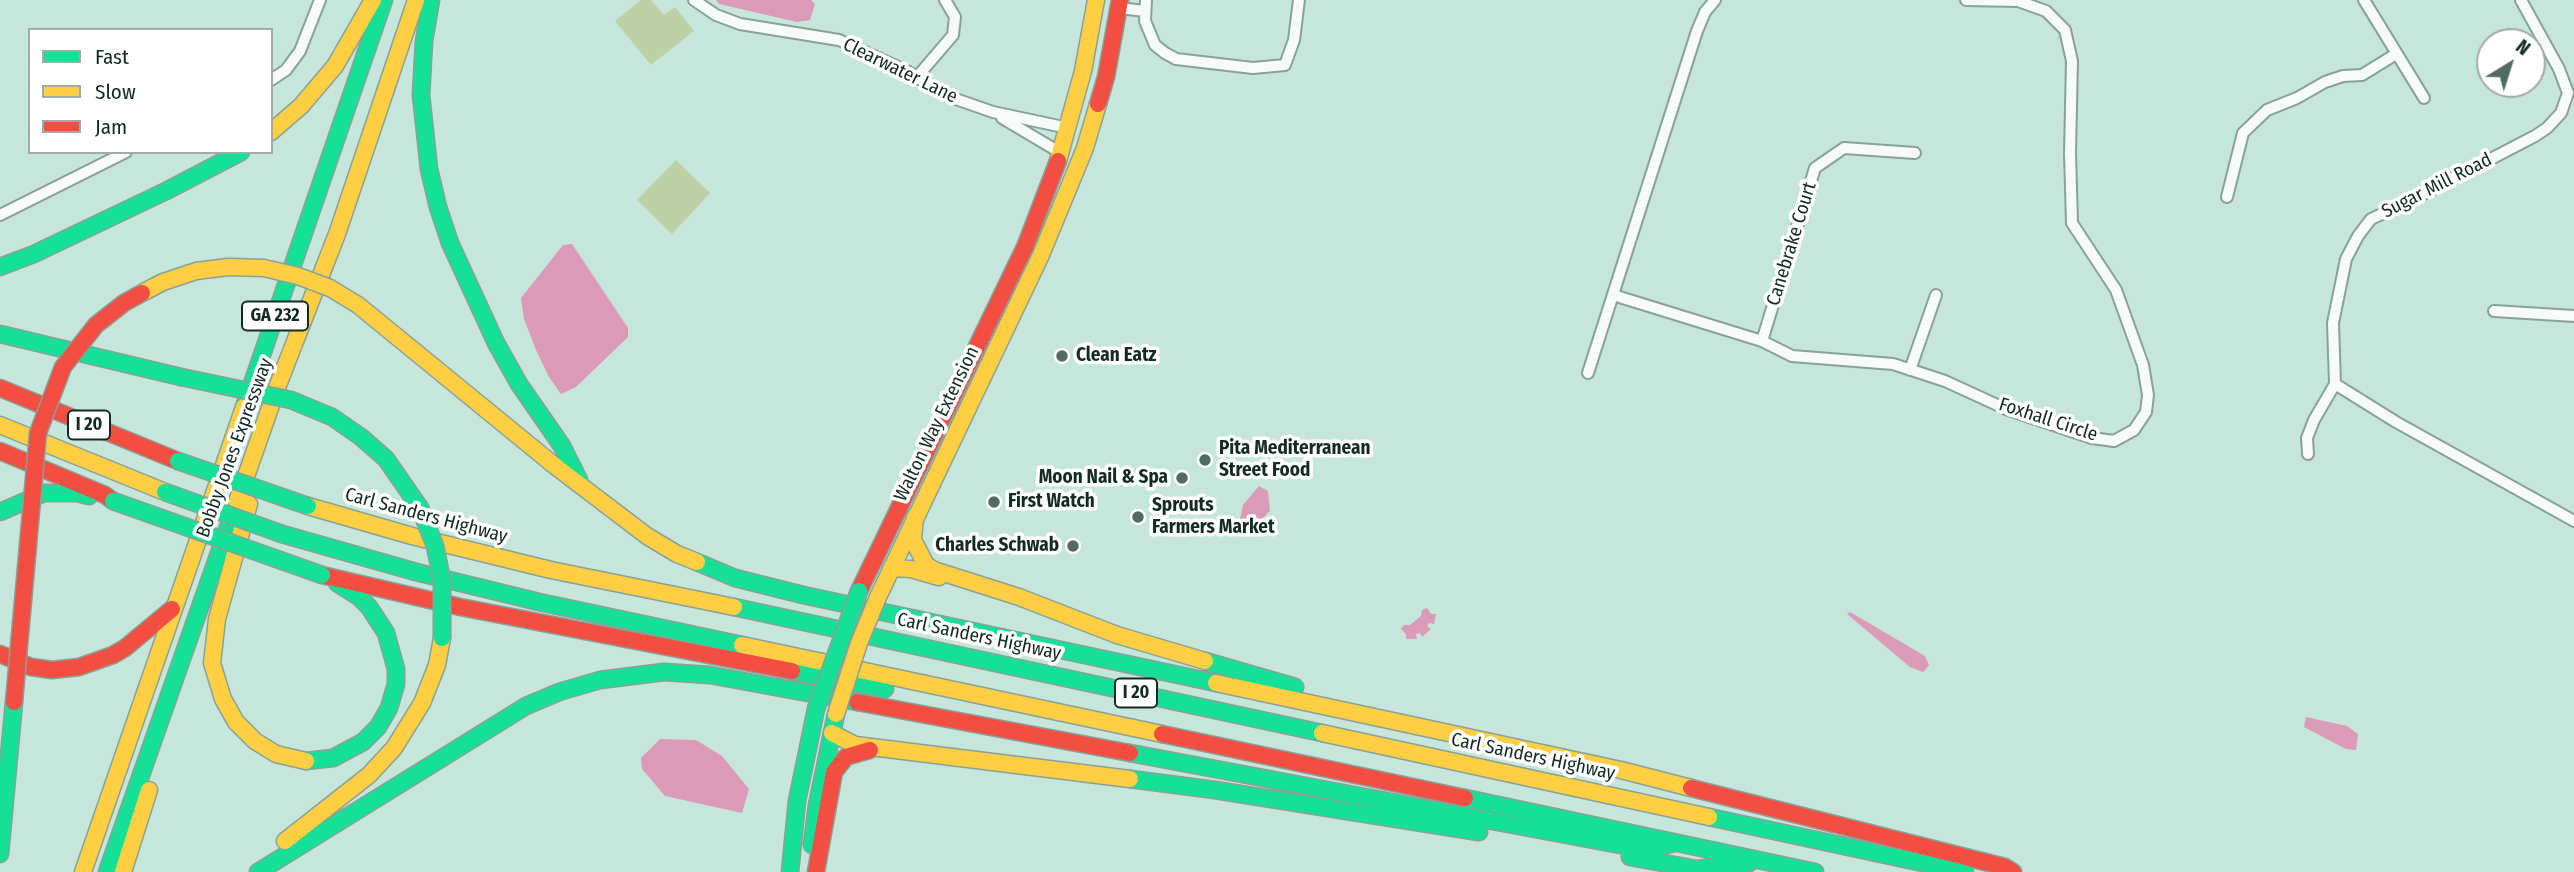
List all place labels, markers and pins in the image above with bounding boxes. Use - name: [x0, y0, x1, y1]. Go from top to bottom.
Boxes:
- place label: Clean Eatz: [1076, 345, 1157, 367]
- marker: Clean Eatz: [1054, 348, 1070, 364]
- place label: Pita Mediterranean Street Food: [1219, 438, 1370, 482]
- marker: Pita Mediterranean Street Food: [1197, 452, 1213, 468]
- place label: Moon Nail & Spa: [1039, 467, 1168, 489]
- marker: Moon Nail & Spa: [1174, 470, 1190, 486]
- place label: First Watch: [1008, 491, 1095, 513]
- marker: First Watch: [986, 494, 1002, 510]
- place label: Sprouts Farmers Market: [1152, 495, 1275, 539]
- marker: Sprouts Farmers Market: [1130, 509, 1146, 525]
- place label: Charles Schwab: [935, 535, 1059, 557]
- marker: Charles Schwab: [1065, 538, 1081, 554]

